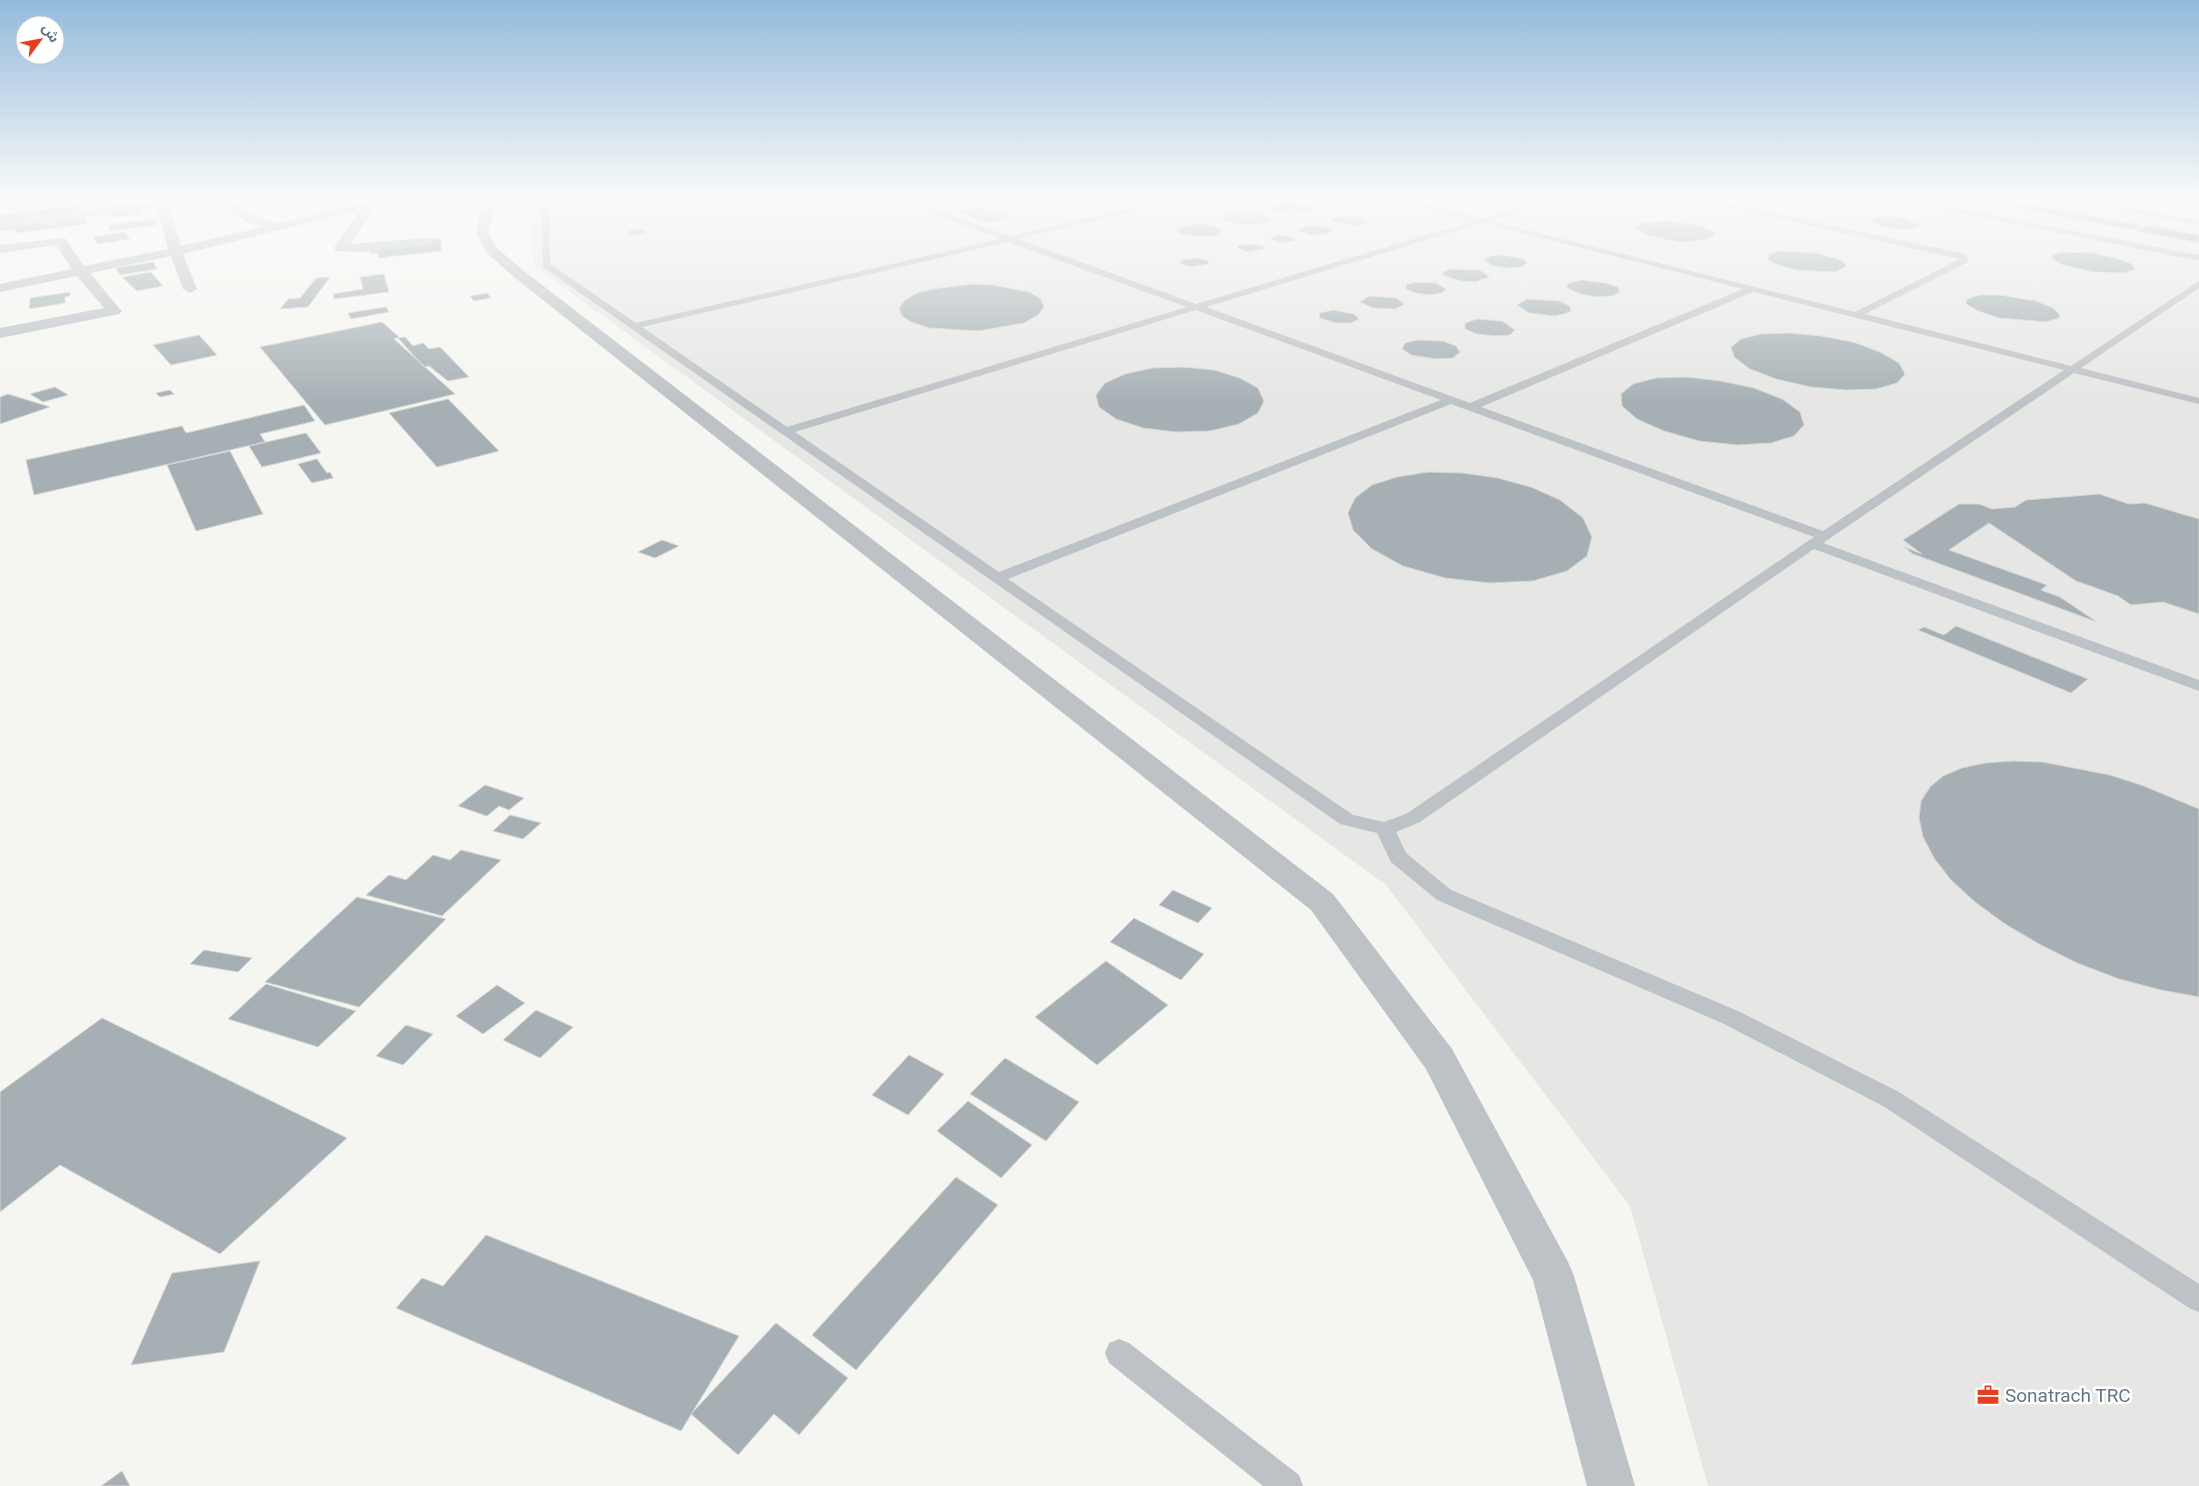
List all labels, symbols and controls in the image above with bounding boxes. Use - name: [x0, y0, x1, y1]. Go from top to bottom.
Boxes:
- north arrow: [15, 15, 65, 65]
- text: ش: [39, 21, 63, 45]
- office icon: Sonatrach TRC: [1975, 1382, 2001, 1408]
- place label: Sonatrach TRC: [2005, 1384, 2131, 1407]

